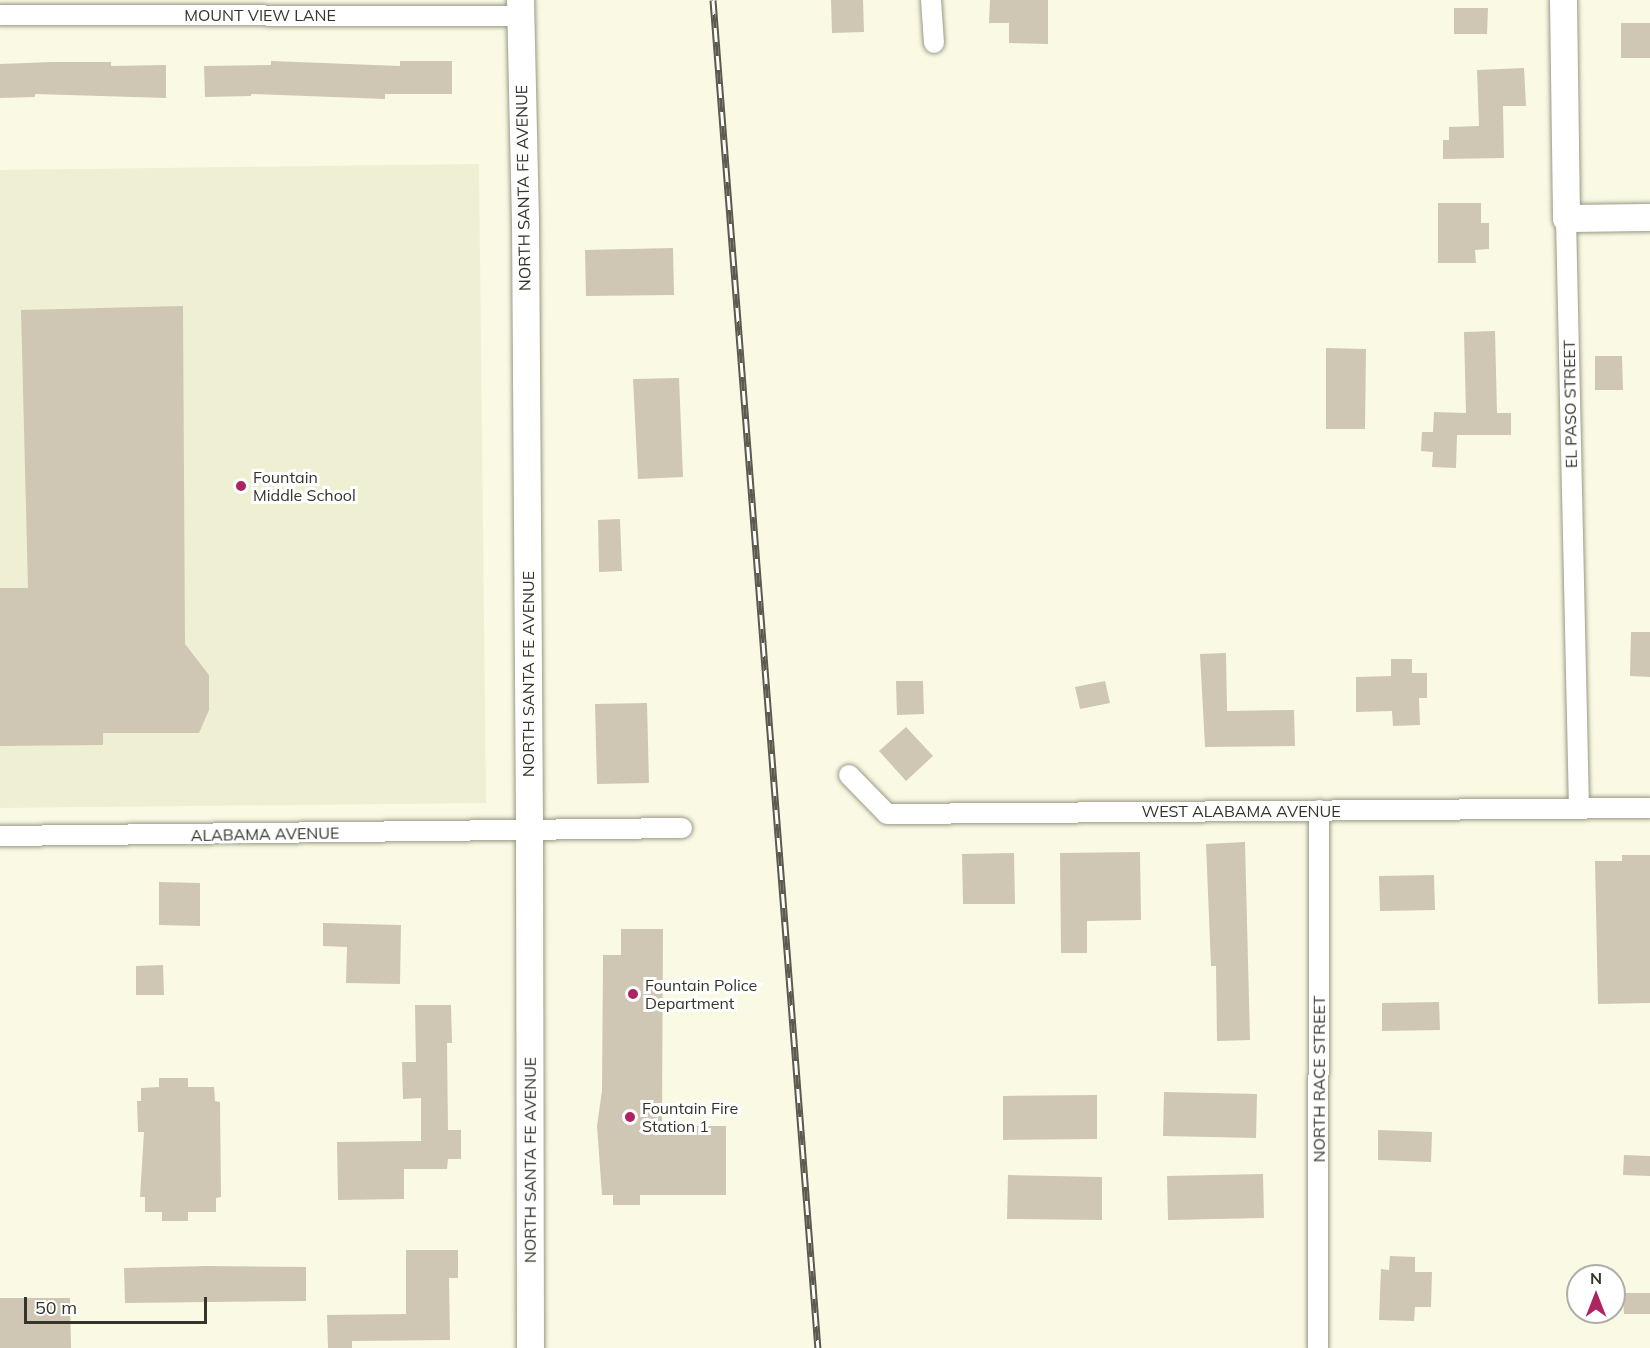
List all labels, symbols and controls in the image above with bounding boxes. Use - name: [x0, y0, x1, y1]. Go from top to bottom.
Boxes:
- street label: MOUNT VIEW LANE: [184, 5, 336, 25]
- street label: NORTH SANTA FE AVENUE: [512, 85, 534, 291]
- street label: EL PASO STREET: [1559, 340, 1581, 468]
- place label: Fountain Middle School: [253, 467, 356, 505]
- marker: Fountain Middle School: [234, 479, 248, 493]
- street label: NORTH SANTA FE AVENUE: [518, 571, 538, 777]
- street label: WEST ALABAMA AVENUE: [1141, 801, 1341, 821]
- street label: ALABAMA AVENUE: [191, 823, 339, 845]
- place label: Fountain Police Department: [645, 975, 757, 1013]
- marker: Fountain Police Department: [626, 987, 640, 1001]
- street label: NORTH RACE STREET: [1309, 996, 1329, 1162]
- street label: NORTH SANTA FE AVENUE: [520, 1057, 540, 1263]
- place label: Fountain Fire Station 1: [642, 1098, 738, 1136]
- marker: Fountain Fire Station 1: [623, 1110, 637, 1124]
- north arrow: [1566, 1264, 1626, 1324]
- text: N: [1590, 1268, 1602, 1288]
- scale bar: [27, 1285, 210, 1323]
- text: 50 m: [35, 1296, 77, 1319]

